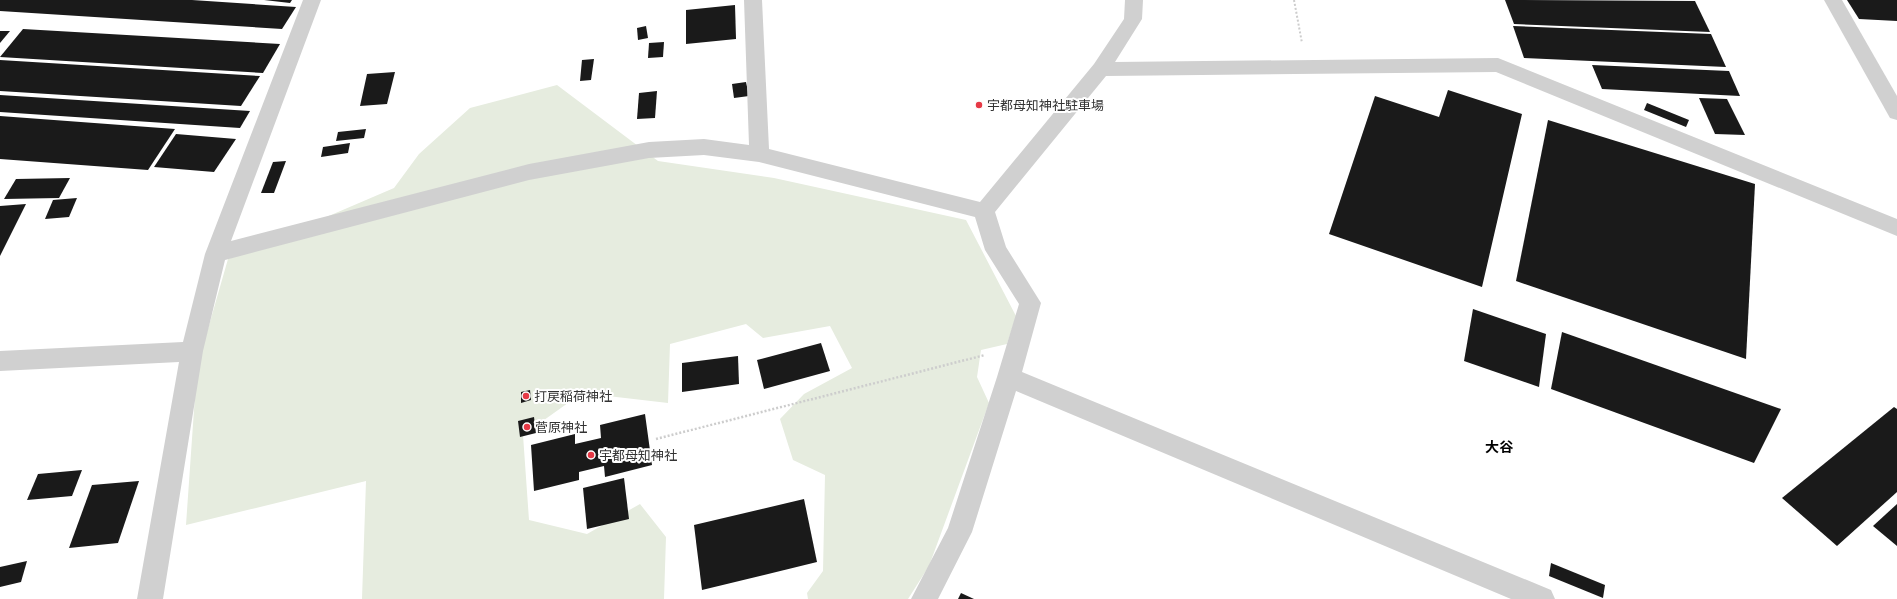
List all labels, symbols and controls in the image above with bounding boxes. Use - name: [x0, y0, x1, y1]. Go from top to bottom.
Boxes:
- place label: 宇都母知神社駐車場: [987, 97, 1104, 114]
- marker: 宇都母知神社駐車場: [974, 100, 984, 110]
- place label: 打戻稲荷神社: [534, 388, 612, 405]
- marker: 打戻稲荷神社: [521, 391, 531, 401]
- place label: 菅原神社: [535, 419, 587, 436]
- marker: 菅原神社: [522, 422, 532, 432]
- district label: 大谷: [1485, 438, 1514, 456]
- place label: 宇都母知神社: [599, 447, 677, 464]
- marker: 宇都母知神社: [586, 450, 596, 460]

